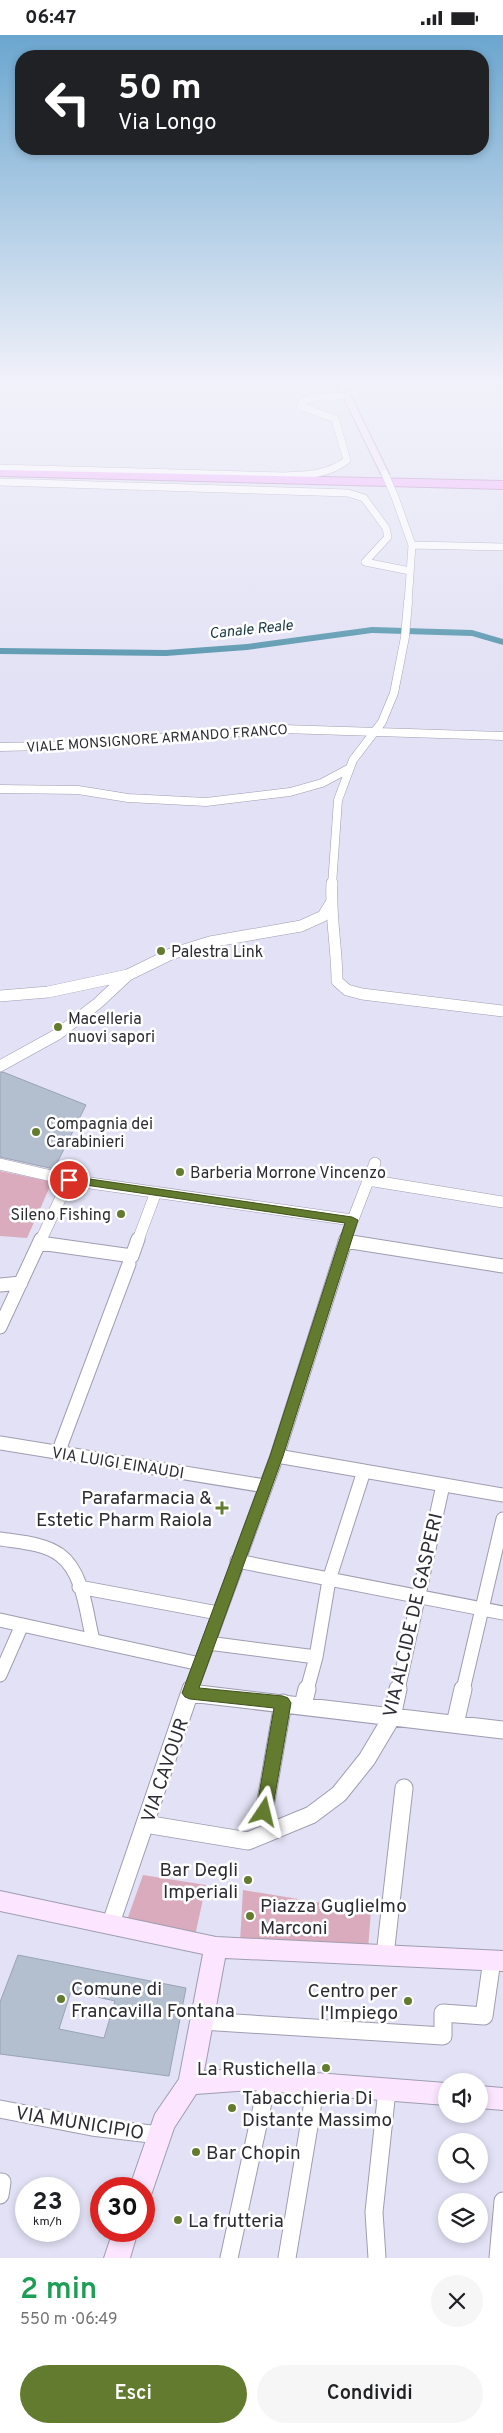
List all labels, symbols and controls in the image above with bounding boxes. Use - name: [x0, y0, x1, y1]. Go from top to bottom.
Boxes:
- text: 06:47: [25, 6, 76, 30]
- text: 50 m: [118, 67, 202, 111]
- icon: left: [35, 70, 100, 135]
- text: Via Longo: [118, 110, 216, 137]
- water label: Canale Reale: [208, 617, 294, 644]
- street label: VIALE MONSIGNORE ARMANDO FRANCO: [26, 722, 288, 757]
- place label: Palestra Link: [171, 943, 263, 963]
- marker: Palestra Link: [155, 945, 167, 957]
- place label: Macelleria nuovi sapori: [68, 1010, 155, 1048]
- marker: Macelleria nuovi sapori: [52, 1021, 64, 1033]
- place label: Compagnia dei Carabinieri: [46, 1115, 153, 1153]
- marker: Compagnia dei Carabinieri: [30, 1126, 42, 1138]
- pin: [48, 1159, 90, 1201]
- place label: Barberia Morrone Vincenzo: [190, 1164, 386, 1184]
- icon: arrive: [55, 1166, 83, 1194]
- marker: Barberia Morrone Vincenzo: [174, 1166, 186, 1178]
- place label: Sileno Fishing: [11, 1206, 111, 1226]
- marker: Sileno Fishing: [115, 1208, 127, 1220]
- street label: VIA LUIGI EINAUDI: [50, 1444, 185, 1484]
- place label: Parafarmacia & Estetic Pharm Raiola: [36, 1487, 212, 1533]
- marker: Parafarmacia & Estetic Pharm Raiola: [216, 1502, 228, 1514]
- street label: VIA ALCIDE DE GASPERI: [379, 1511, 449, 1720]
- street label: VIA CAVOUR: [137, 1715, 195, 1826]
- position arrow: [237, 1785, 289, 1837]
- place label: Bar Degli Imperiali: [159, 1859, 238, 1905]
- marker: Bar Degli Imperiali: [242, 1874, 254, 1886]
- place label: Piazza Guglielmo Marconi: [260, 1895, 407, 1941]
- marker: Piazza Guglielmo Marconi: [244, 1910, 256, 1922]
- place label: Comune di Francavilla Fontana: [71, 1978, 235, 2024]
- place label: Centro per l'Impiego: [308, 1980, 399, 2026]
- marker: Comune di Francavilla Fontana: [55, 1993, 67, 2005]
- marker: Centro per l'Impiego: [402, 1995, 414, 2007]
- place label: La Rustichella: [197, 2058, 316, 2082]
- marker: La Rustichella: [320, 2062, 332, 2074]
- map controls: [438, 2073, 488, 2243]
- button: sound: [438, 2073, 488, 2123]
- place label: Tabacchieria Di Distante Massimo: [242, 2087, 392, 2133]
- street label: VIA MUNICIPIO: [14, 2102, 146, 2146]
- marker: Tabacchieria Di Distante Massimo: [226, 2102, 238, 2114]
- button: search: [438, 2133, 488, 2183]
- place label: Bar Chopin: [206, 2142, 301, 2166]
- marker: Bar Chopin: [190, 2146, 202, 2158]
- speed limit sign: 30: [90, 2177, 155, 2242]
- text: 23: [32, 2187, 63, 2219]
- button: layers: [438, 2193, 488, 2243]
- place label: La frutteria: [188, 2210, 284, 2234]
- text: km/h: [33, 2214, 62, 2230]
- marker: La frutteria: [172, 2214, 184, 2226]
- text: 2 min: [20, 2272, 97, 2309]
- button: close: [431, 2275, 483, 2327]
- text: 550 m · 06:49: [20, 2310, 118, 2330]
- button: Esci: [20, 2365, 247, 2423]
- button: Condividi: [257, 2365, 483, 2423]

